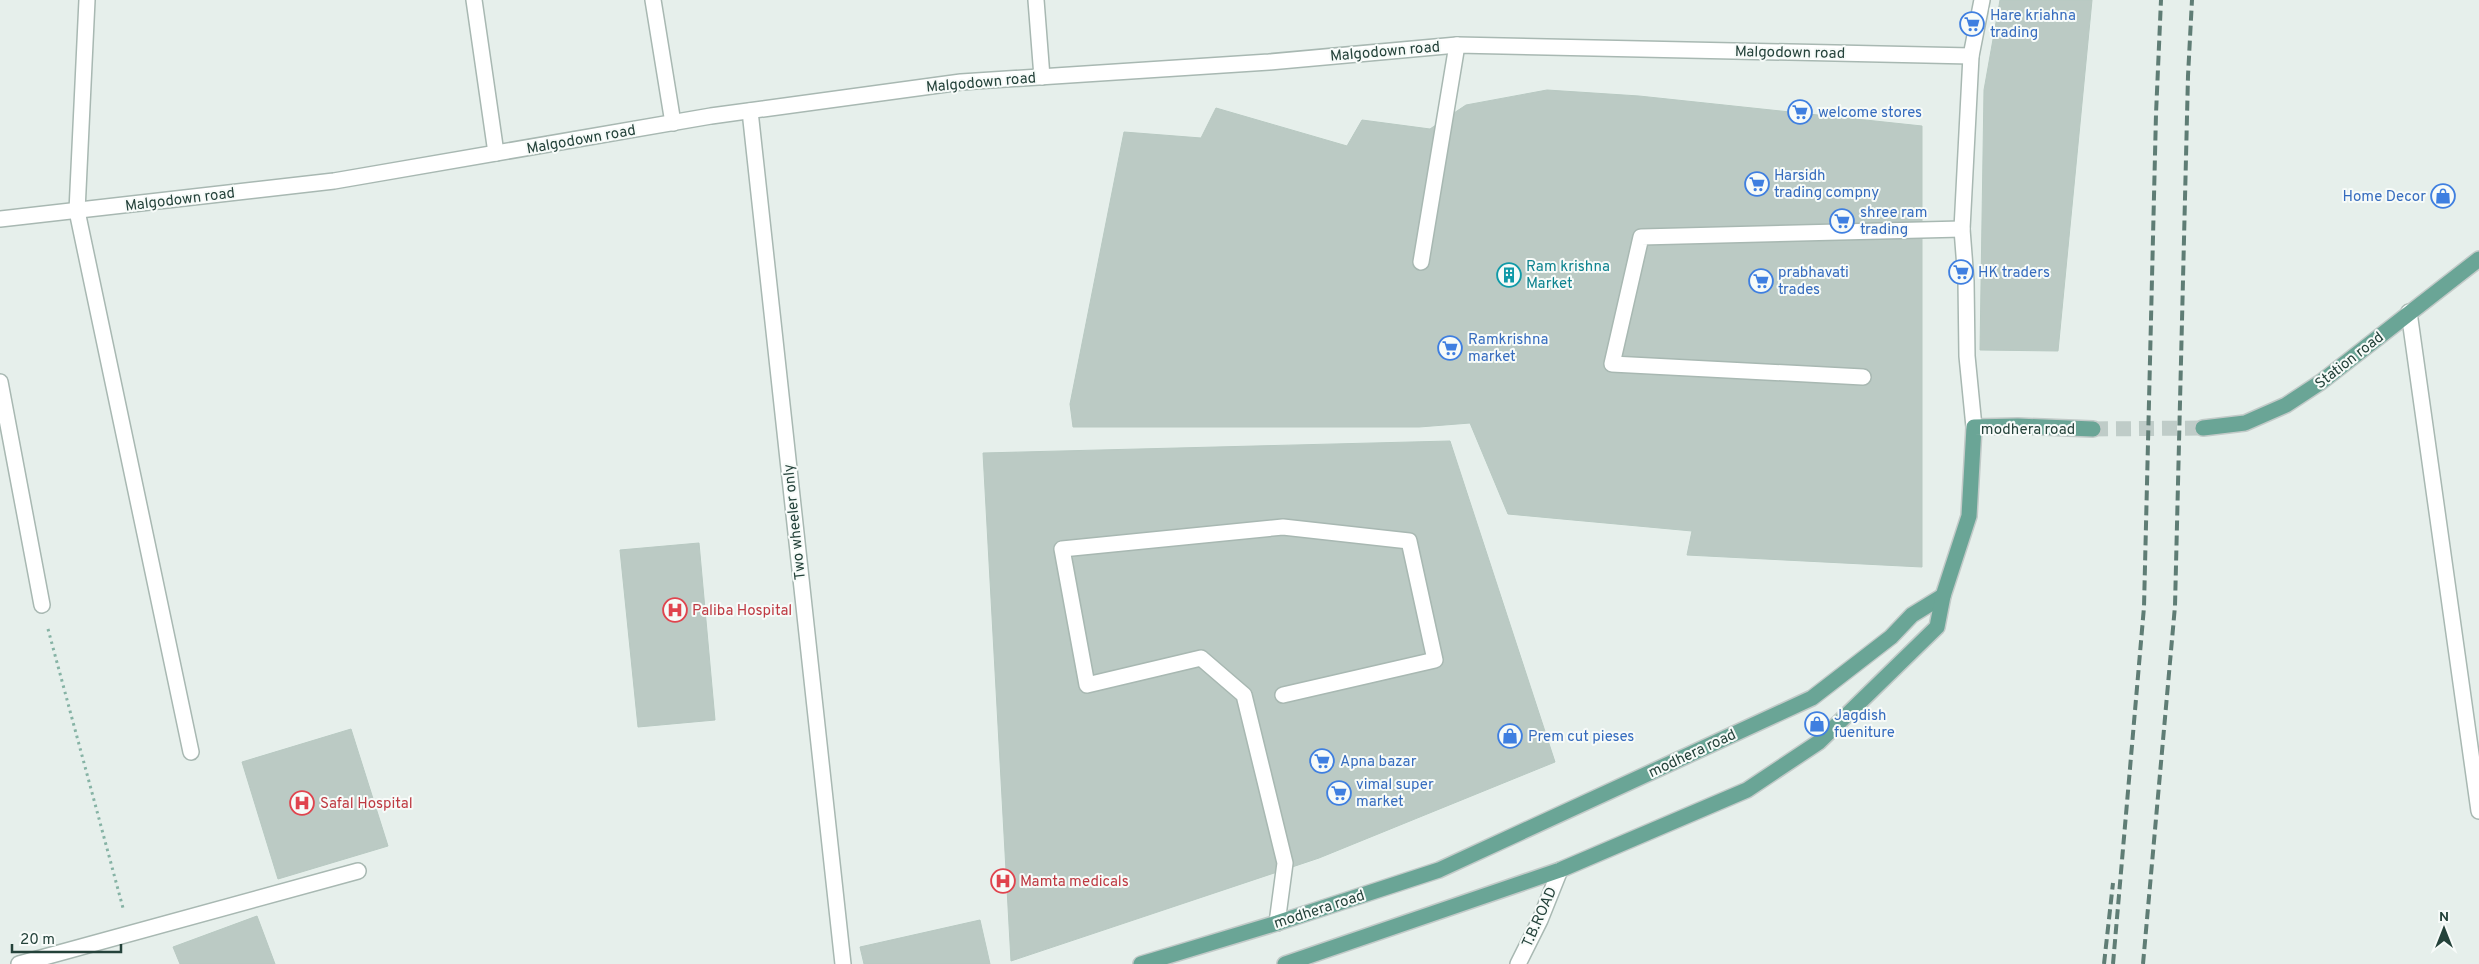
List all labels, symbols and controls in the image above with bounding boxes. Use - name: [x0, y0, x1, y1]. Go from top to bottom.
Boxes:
- place label: Hare kriahna trading: [1990, 7, 2076, 43]
- supermarket icon: Hare kriahna trading: [1959, 11, 1985, 37]
- street label: Malgodown road: [1329, 38, 1441, 67]
- street label: Malgodown road: [1735, 43, 1845, 64]
- street label: Malgodown road: [925, 69, 1037, 98]
- supermarket icon: welcome stores: [1787, 99, 1813, 125]
- place label: welcome stores: [1818, 104, 1922, 123]
- street label: Malgodown road: [525, 122, 637, 159]
- place label: Harsidh trading compny: [1774, 167, 1879, 203]
- supermarket icon: Harsidh trading compny: [1744, 171, 1770, 197]
- shop icon: Home Decor: [2430, 183, 2456, 209]
- street label: Malgodown road: [124, 184, 236, 217]
- place label: Home Decor: [2342, 188, 2426, 207]
- place label: shree ram trading: [1860, 204, 1927, 240]
- supermarket icon: shree ram trading: [1829, 208, 1855, 234]
- place label: Ram krishna Market: [1526, 258, 1610, 294]
- supermarket icon: HK traders: [1948, 259, 1974, 285]
- building icon: Ram krishna Market: [1496, 262, 1522, 288]
- place label: prabhavati trades: [1778, 264, 1849, 300]
- place label: HK traders: [1978, 264, 2050, 283]
- supermarket icon: prabhavati trades: [1748, 268, 1774, 294]
- street label: Station road: [2312, 328, 2388, 394]
- place label: Ramkrishna market: [1468, 331, 1548, 367]
- supermarket icon: Ramkrishna market: [1437, 335, 1463, 361]
- street label: modhera road: [1981, 421, 2075, 440]
- street label: Two wheeler only: [780, 463, 811, 581]
- hospital icon: Paliba Hospital: [662, 597, 688, 623]
- place label: Paliba Hospital: [692, 602, 792, 621]
- place label: Jagdish fueniture: [1834, 707, 1895, 743]
- shop icon: Jagdish fueniture: [1804, 711, 1830, 737]
- shop icon: Prem cut pieses: [1497, 723, 1523, 749]
- street label: modhera road: [1646, 726, 1739, 783]
- place label: Prem cut pieses: [1528, 728, 1634, 747]
- supermarket icon: Apna bazar: [1309, 748, 1335, 774]
- place label: Apna bazar: [1340, 753, 1417, 772]
- place label: vimal super market: [1356, 776, 1434, 812]
- supermarket icon: vimal super market: [1326, 780, 1352, 806]
- hospital icon: Safal Hospital: [289, 790, 315, 816]
- place label: Safal Hospital: [320, 795, 413, 814]
- hospital icon: Mamta medicals: [990, 868, 1016, 894]
- place label: Mamta medicals: [1020, 873, 1129, 892]
- street label: T.B.ROAD: [1519, 884, 1562, 951]
- street label: modhera road: [1272, 887, 1367, 934]
- north arrow: [2419, 904, 2469, 954]
- text: N: [2439, 909, 2449, 926]
- scale bar: [12, 922, 121, 954]
- text: 20 m: [20, 931, 55, 950]

